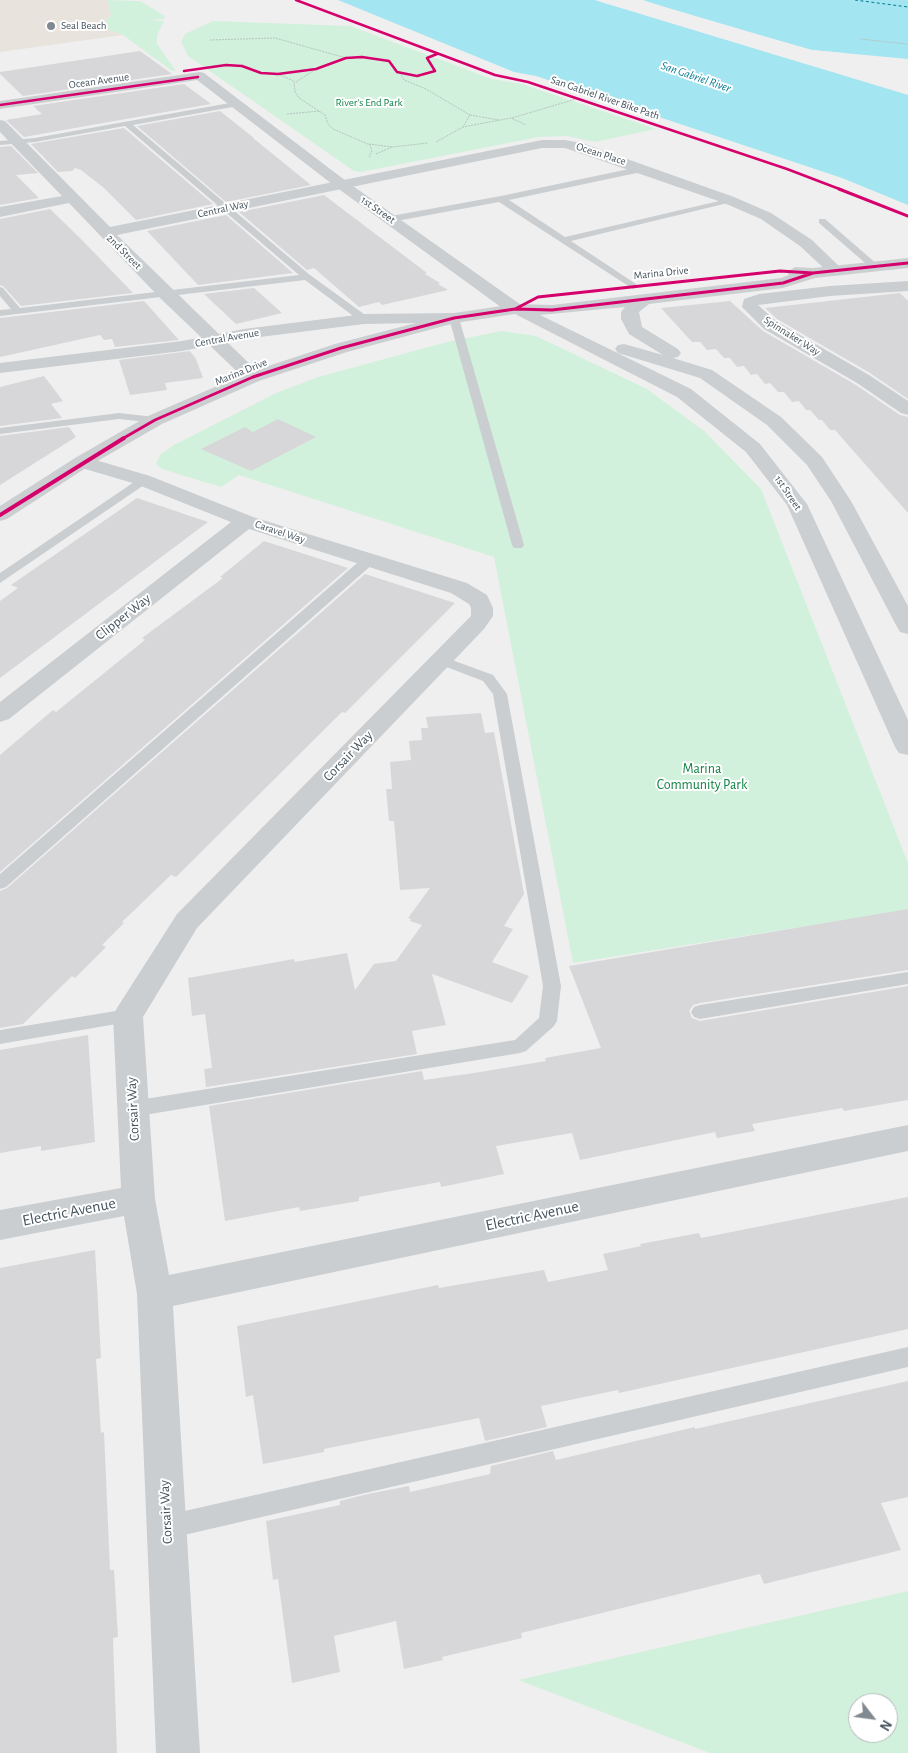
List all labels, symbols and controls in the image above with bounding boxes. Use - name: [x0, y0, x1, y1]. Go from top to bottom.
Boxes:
- place label: Seal Beach: [61, 19, 107, 33]
- marker: Seal Beach: [45, 20, 57, 32]
- water label: San Gabriel River: [659, 58, 733, 96]
- street label: Ocean Avenue: [68, 70, 130, 92]
- street label: San Gabriel River Bike Path: [549, 73, 661, 123]
- park label: River's End Park: [335, 96, 403, 110]
- street label: Ocean Place: [574, 140, 628, 168]
- street label: 1st Street: [358, 193, 398, 227]
- street label: Central Way: [196, 197, 250, 221]
- street label: 2nd Street: [104, 232, 144, 272]
- street label: Marina Drive: [633, 264, 689, 282]
- street label: Spinnaker Way: [761, 313, 823, 359]
- street label: Central Avenue: [194, 326, 260, 350]
- street label: Marina Drive: [213, 356, 269, 388]
- street label: 1st Street: [772, 473, 804, 513]
- street label: Caravel Way: [253, 518, 307, 546]
- street label: Clipper Way: [92, 590, 154, 644]
- street label: Corsair Way: [320, 727, 376, 785]
- park label: Marina Community Park: [657, 761, 747, 794]
- street label: Corsair Way: [123, 1077, 143, 1141]
- street label: Electric Avenue: [21, 1194, 117, 1230]
- street label: Electric Avenue: [484, 1197, 580, 1235]
- street label: Corsair Way: [156, 1480, 176, 1544]
- north arrow: [848, 1693, 898, 1743]
- text: N: [877, 1717, 894, 1733]

